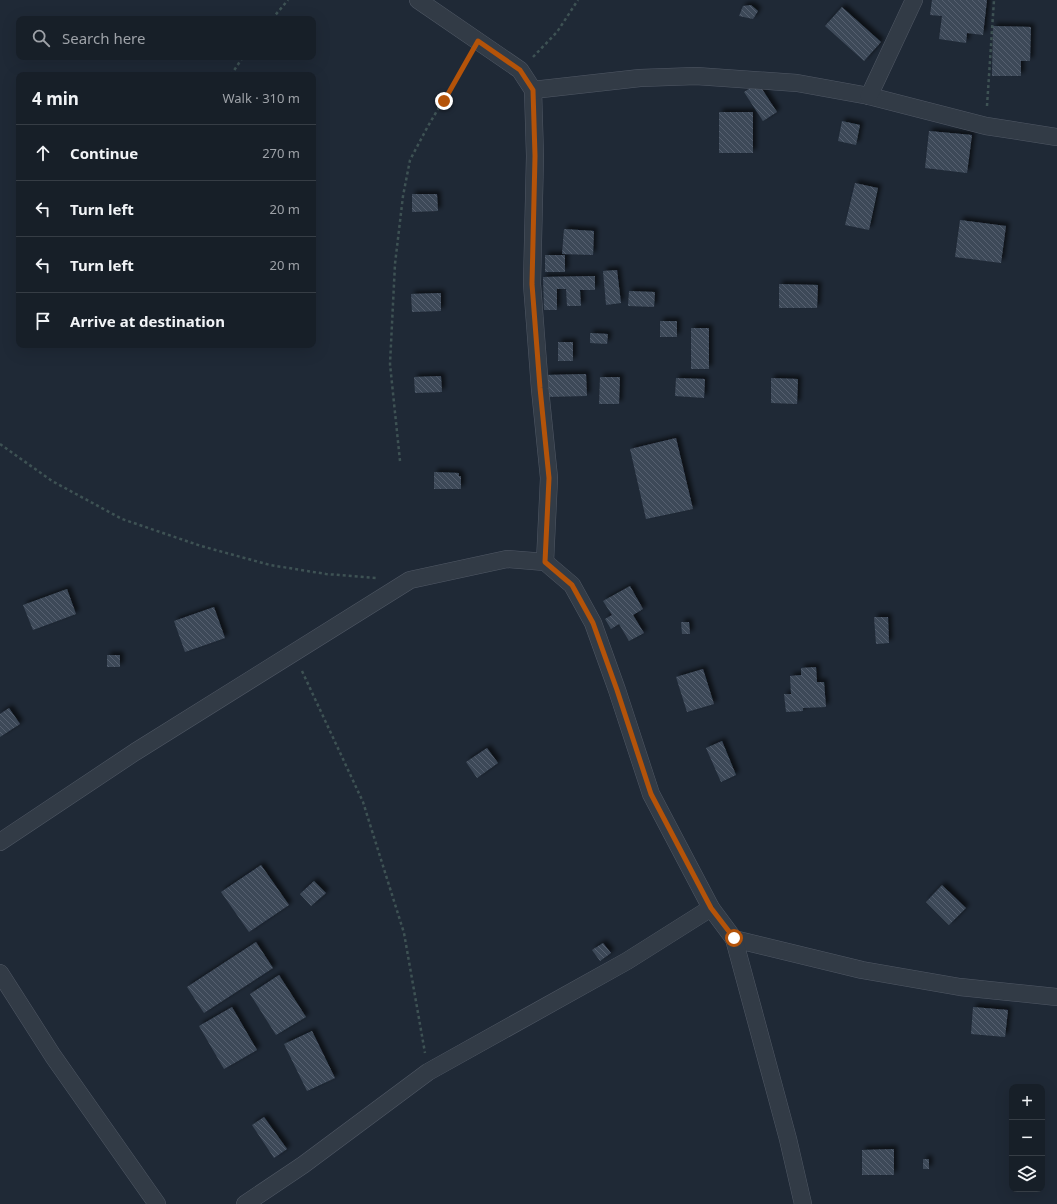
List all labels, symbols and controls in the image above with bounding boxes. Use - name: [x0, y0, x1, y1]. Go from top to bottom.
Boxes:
- search box: [16, 16, 316, 60]
- icon: search: [30, 27, 52, 49]
- text: Search here: [62, 28, 145, 48]
- text: 4 min: [32, 87, 79, 110]
- text: Walk · 310 m: [222, 89, 300, 107]
- route end: [435, 92, 453, 110]
- icon: ahead: [32, 142, 54, 164]
- text: Continue: [70, 143, 138, 163]
- text: 270 m: [262, 144, 300, 162]
- icon: left: [32, 198, 54, 220]
- text: Turn left: [70, 199, 134, 219]
- text: 20 m: [270, 200, 300, 218]
- icon: left: [32, 254, 54, 276]
- text: Turn left: [70, 255, 134, 275]
- text: 20 m: [270, 256, 300, 274]
- icon: arrive: [32, 310, 54, 332]
- text: Arrive at destination: [70, 311, 225, 331]
- route start: [725, 929, 743, 947]
- map controls: [1009, 1084, 1045, 1192]
- button: +: [1009, 1084, 1045, 1120]
- button: −: [1009, 1120, 1045, 1156]
- button: layers: [1009, 1156, 1045, 1192]

